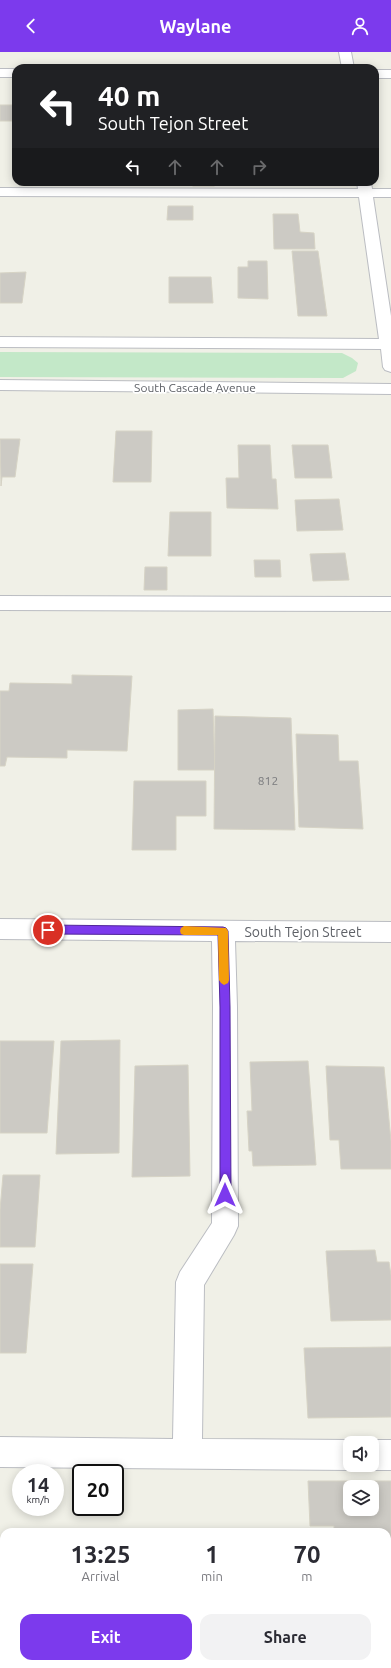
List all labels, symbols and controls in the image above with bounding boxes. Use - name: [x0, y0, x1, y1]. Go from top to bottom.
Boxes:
- icon: back: [20, 15, 42, 37]
- icon: person: [349, 15, 371, 37]
- text: Waylane: [160, 16, 231, 36]
- icon: left: [32, 80, 84, 132]
- text: 40 m: [98, 80, 160, 111]
- text: South Tejon Street: [98, 113, 248, 133]
- icon: left: [122, 156, 144, 178]
- icon: ahead: [164, 156, 186, 178]
- icon: ahead: [206, 156, 228, 178]
- icon: right: [248, 156, 270, 178]
- street label: South Cascade Avenue: [134, 381, 256, 394]
- house number: 812: [258, 774, 278, 787]
- pin: [31, 913, 65, 947]
- icon: arrive: [37, 919, 59, 941]
- street label: South Tejon Street: [245, 924, 362, 940]
- position arrow: [204, 1174, 246, 1216]
- map controls: [343, 1436, 379, 1516]
- button: sound: [343, 1436, 379, 1472]
- speed limit sign: 20: [72, 1464, 124, 1516]
- text: 14: [27, 1473, 49, 1496]
- button: layers: [343, 1480, 379, 1516]
- text: km/h: [26, 1494, 50, 1505]
- text: 13:25: [71, 1541, 131, 1568]
- text: 1: [205, 1541, 219, 1568]
- text: 70: [293, 1541, 320, 1568]
- text: Arrival: [82, 1569, 119, 1583]
- text: min: [201, 1569, 223, 1583]
- text: m: [301, 1569, 313, 1583]
- button: Exit: [20, 1614, 192, 1660]
- button: Share: [200, 1614, 371, 1660]

